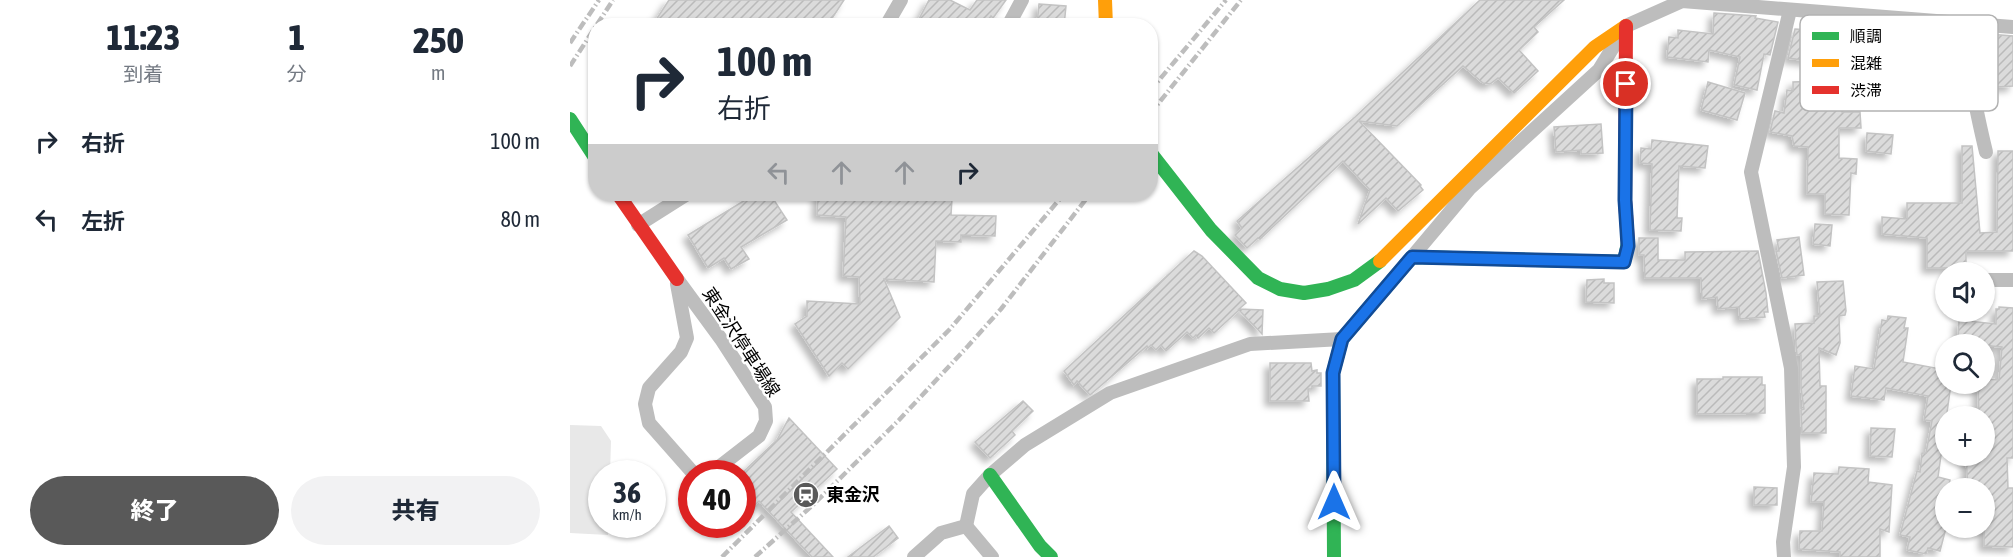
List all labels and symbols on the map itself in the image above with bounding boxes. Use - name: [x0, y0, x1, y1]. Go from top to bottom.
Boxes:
- legend: [1800, 15, 1998, 111]
- text: 順調: [1850, 27, 1882, 45]
- text: 混雑: [1850, 54, 1882, 72]
- pin: [1600, 58, 1651, 109]
- text: 渋滞: [1850, 81, 1882, 99]
- street label: 東金沢停車場線: [698, 283, 785, 400]
- speed limit sign: 40: [678, 460, 756, 538]
- position arrow: [1302, 470, 1366, 534]
- station icon: 東金沢: [791, 480, 821, 510]
- place label: 東金沢: [826, 484, 880, 505]

